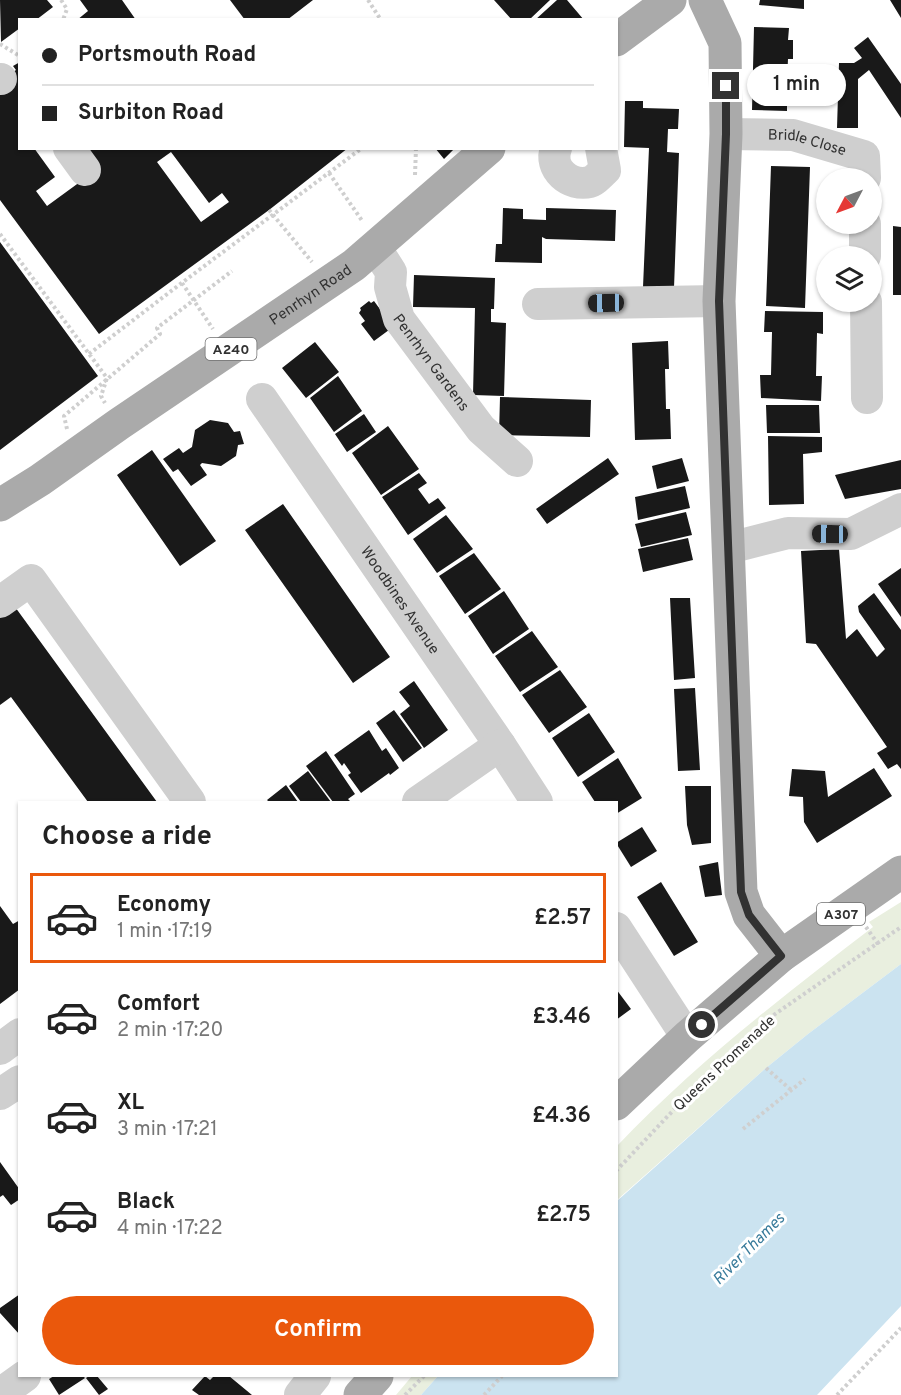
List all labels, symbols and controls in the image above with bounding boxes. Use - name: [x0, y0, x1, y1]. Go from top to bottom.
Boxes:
- text: Portsmouth Road: [78, 42, 256, 69]
- callout: 1 min: [747, 65, 846, 107]
- route end: [712, 72, 739, 99]
- text: 1 min: [773, 72, 820, 98]
- text: Surbiton Road: [78, 100, 224, 127]
- street label: Bridle Close: [768, 127, 848, 161]
- north arrow: [816, 168, 882, 234]
- map controls: [816, 168, 882, 312]
- button: layers: [816, 246, 882, 312]
- street label: Penrhyn Road: [266, 261, 356, 330]
- car: [588, 294, 624, 312]
- street label: Penrhyn Gardens: [388, 311, 473, 416]
- road number: A240: [206, 338, 256, 360]
- car: [812, 525, 848, 543]
- street label: Woodbines Avenue: [355, 543, 443, 659]
- text: Choose a ride: [42, 820, 212, 854]
- icon: car: [45, 891, 99, 945]
- text: Economy: [117, 892, 211, 919]
- road number: A307: [817, 903, 865, 925]
- text: £2.57: [534, 905, 591, 932]
- text: 1 min · 17:19: [117, 919, 213, 945]
- icon: car: [45, 990, 99, 1044]
- text: Comfort: [117, 991, 200, 1018]
- text: £3.46: [532, 1004, 591, 1031]
- route start: [688, 1011, 715, 1038]
- street label: Queens Promenade: [670, 1012, 780, 1116]
- text: 2 min · 17:20: [117, 1018, 223, 1044]
- icon: car: [45, 1089, 99, 1143]
- text: XL: [117, 1090, 144, 1117]
- text: £4.36: [532, 1103, 591, 1130]
- text: 3 min · 17:21: [117, 1117, 218, 1143]
- icon: car: [45, 1188, 99, 1242]
- text: Black: [117, 1189, 175, 1216]
- text: £2.75: [536, 1202, 591, 1229]
- water label: River Thames: [709, 1209, 790, 1290]
- text: 4 min · 17:22: [117, 1216, 223, 1242]
- button: Confirm: [42, 1296, 594, 1365]

